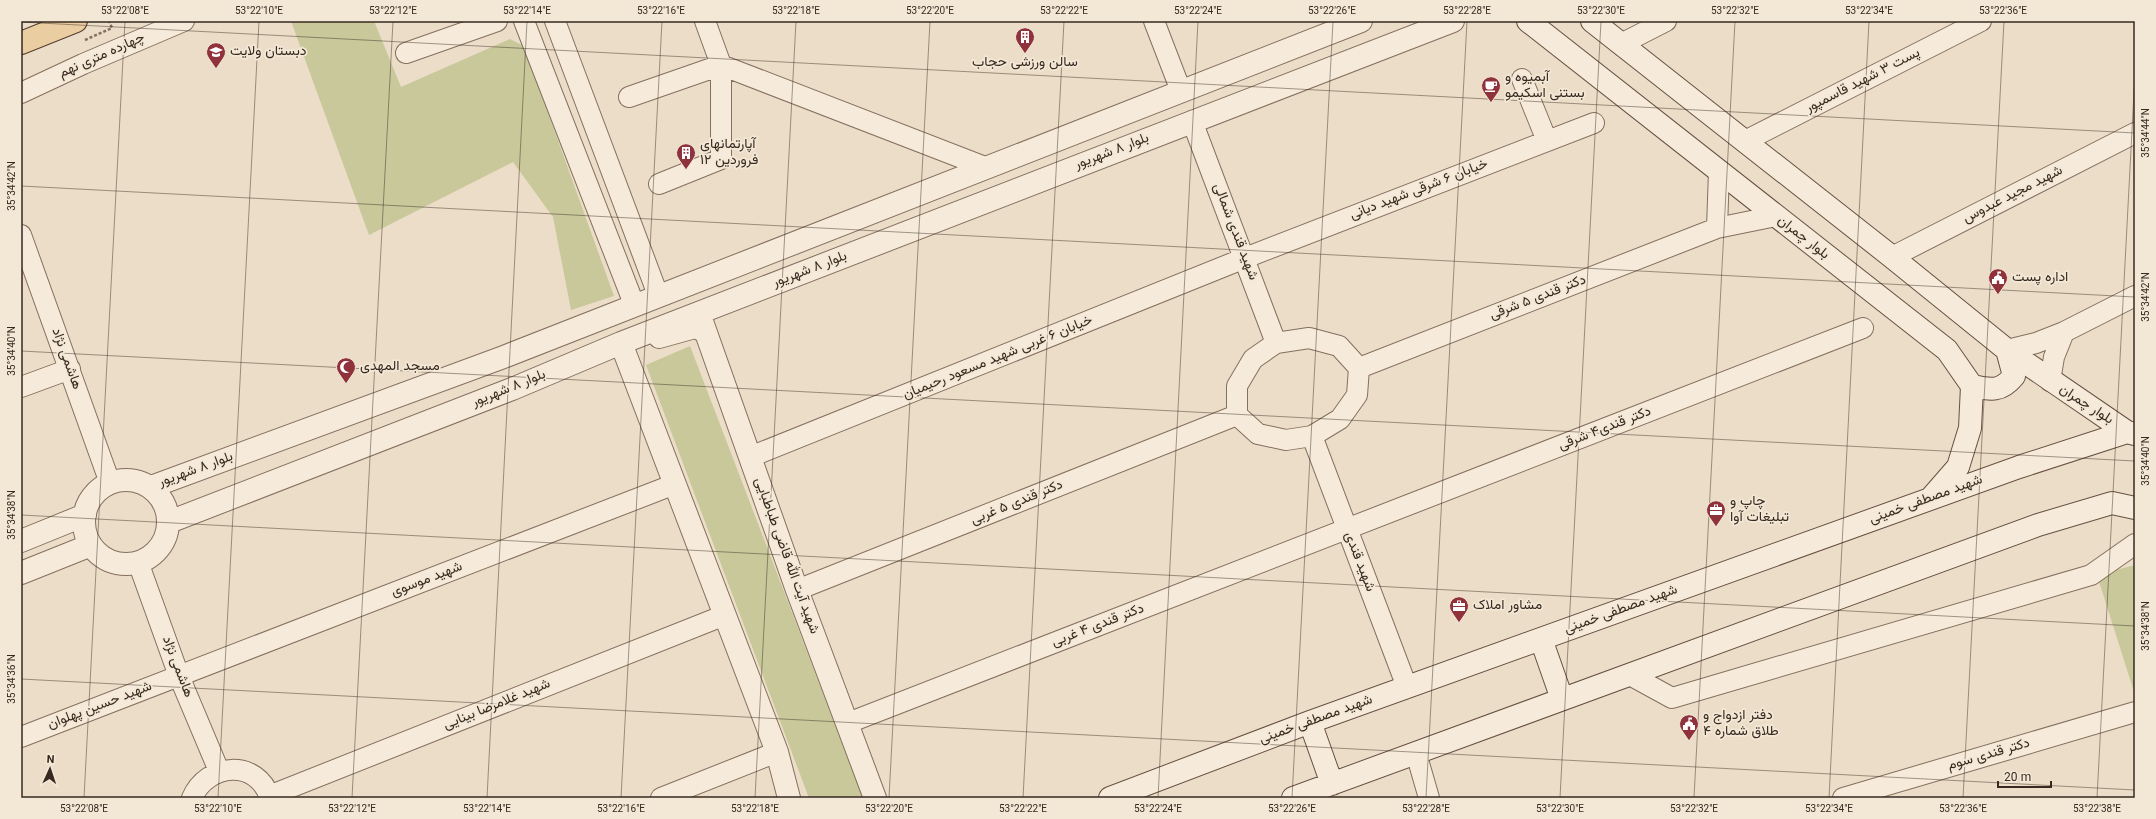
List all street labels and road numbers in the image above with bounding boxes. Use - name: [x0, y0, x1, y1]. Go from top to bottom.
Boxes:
- street label: چهارده متری نهم: [55, 27, 149, 85]
- street label: پست ۳ شهید قاسمپور: [1801, 43, 1924, 120]
- street label: بلوار ۸ شهریور: [1071, 128, 1152, 177]
- street label: خیابان ۶ شرقی شهید دیانی: [1347, 153, 1491, 227]
- street label: شهید مجید عبدوس: [1959, 160, 2067, 230]
- street label: شهید قندی شمالی: [1206, 180, 1264, 284]
- street label: بلوار چمران: [1772, 210, 1834, 266]
- street label: بلوار ۸ شهریور: [769, 246, 850, 295]
- street label: دکتر قندی ۵ شرقی: [1486, 269, 1590, 327]
- street label: خیابان ۶ غربی شهید مسعود رحیمیان: [900, 310, 1096, 406]
- street label: هاشمی نژاد: [45, 325, 87, 393]
- street label: بلوار ۸ شهریور: [468, 364, 549, 414]
- street label: بلوار چمران: [2054, 379, 2118, 431]
- street label: دکتر قندی۴ شرقی: [1555, 401, 1655, 457]
- street label: بلوار ۸ شهریور: [155, 446, 236, 494]
- street label: شهید مصطفی خمینی: [1866, 469, 1986, 531]
- street label: دکتر قندی ۵ غربی: [967, 474, 1067, 532]
- street label: شهید آیت الله قاضی طباطبایی: [747, 475, 825, 637]
- street label: شهید قندی: [1337, 529, 1381, 595]
- street label: شهید موسوی: [388, 556, 466, 604]
- street label: شهید مصطفی خمینی: [1561, 579, 1681, 641]
- street label: دکتر قندی ۴ غربی: [1048, 598, 1148, 654]
- street label: هاشمی نژاد: [155, 633, 199, 701]
- street label: شهید غلامرضا بینایی: [440, 673, 554, 737]
- street label: شهید حسین پهلوان: [45, 676, 155, 736]
- street label: شهید مصطفی خمینی: [1256, 689, 1376, 751]
- street label: دکتر قندی سوم: [1945, 733, 2033, 777]

